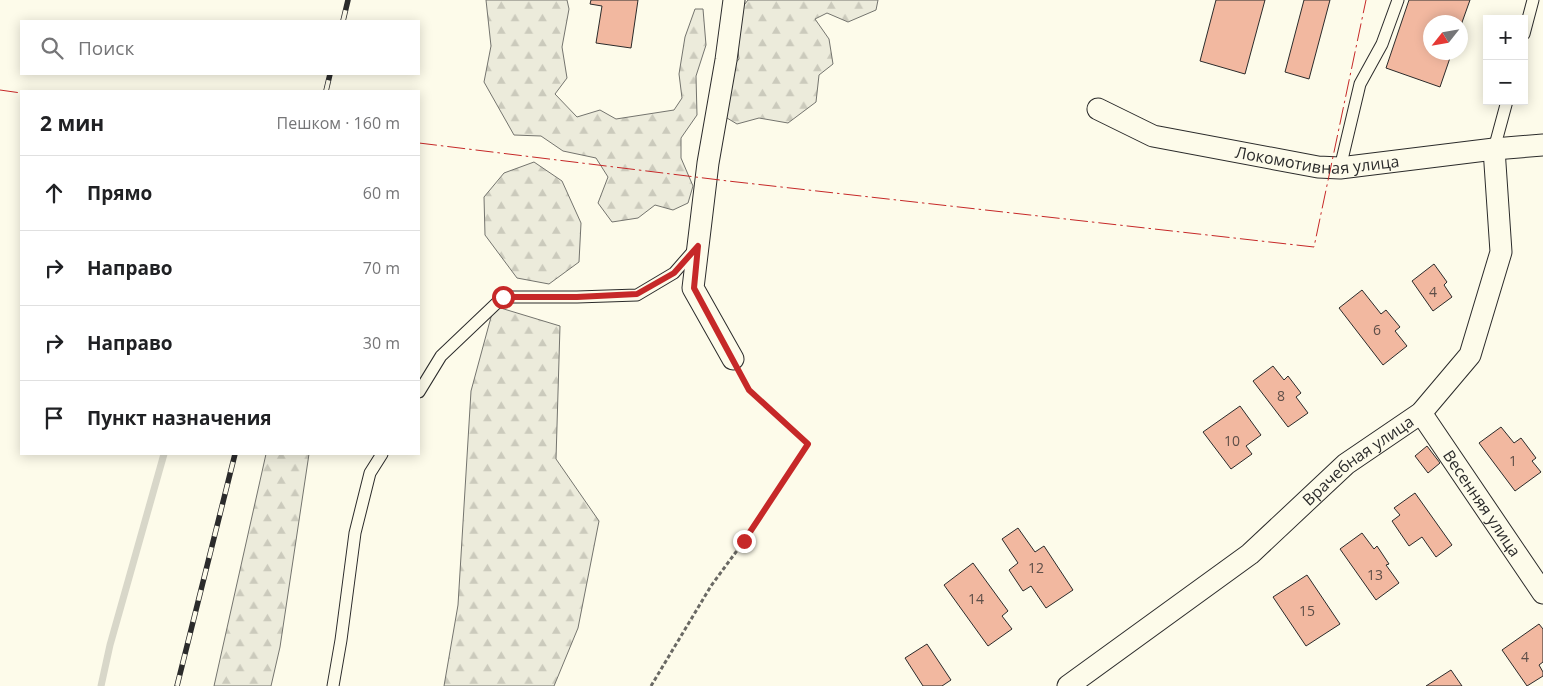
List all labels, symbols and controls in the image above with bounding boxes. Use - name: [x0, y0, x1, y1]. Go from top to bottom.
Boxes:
- north arrow: [1423, 15, 1468, 60]
- map controls: [1483, 15, 1528, 105]
- button: +: [1483, 15, 1528, 60]
- search box: [20, 20, 420, 75]
- icon: search: [38, 34, 66, 62]
- text: Поиск: [78, 35, 134, 61]
- button: −: [1483, 60, 1528, 105]
- text: 2 мин: [40, 109, 104, 137]
- text: Пешком · 160 m: [277, 112, 400, 134]
- street label: Локомотивная улица: [1234, 141, 1400, 179]
- icon: ahead: [40, 179, 68, 207]
- text: Прямо: [87, 180, 152, 206]
- text: 60 m: [363, 182, 400, 204]
- icon: right: [40, 254, 68, 282]
- text: Направо: [87, 255, 173, 281]
- text: 70 m: [363, 257, 400, 279]
- house number: 4: [1429, 282, 1437, 301]
- route start: [492, 286, 515, 309]
- house number: 6: [1373, 320, 1381, 339]
- icon: right: [40, 329, 68, 357]
- text: Направо: [87, 330, 173, 356]
- text: 30 m: [363, 332, 400, 354]
- house number: 8: [1277, 386, 1285, 405]
- icon: arrive: [40, 404, 68, 432]
- text: Пункт назначения: [87, 405, 272, 431]
- street label: Врачебная улица: [1297, 410, 1418, 510]
- house number: 10: [1224, 431, 1240, 450]
- street label: Весенняя улица: [1438, 446, 1526, 561]
- house number: 1: [1509, 451, 1517, 470]
- route end: [733, 530, 756, 553]
- house number: 12: [1028, 558, 1044, 577]
- house number: 13: [1367, 565, 1383, 584]
- house number: 14: [968, 589, 984, 608]
- house number: 15: [1299, 601, 1315, 620]
- house number: 4: [1521, 647, 1529, 666]

